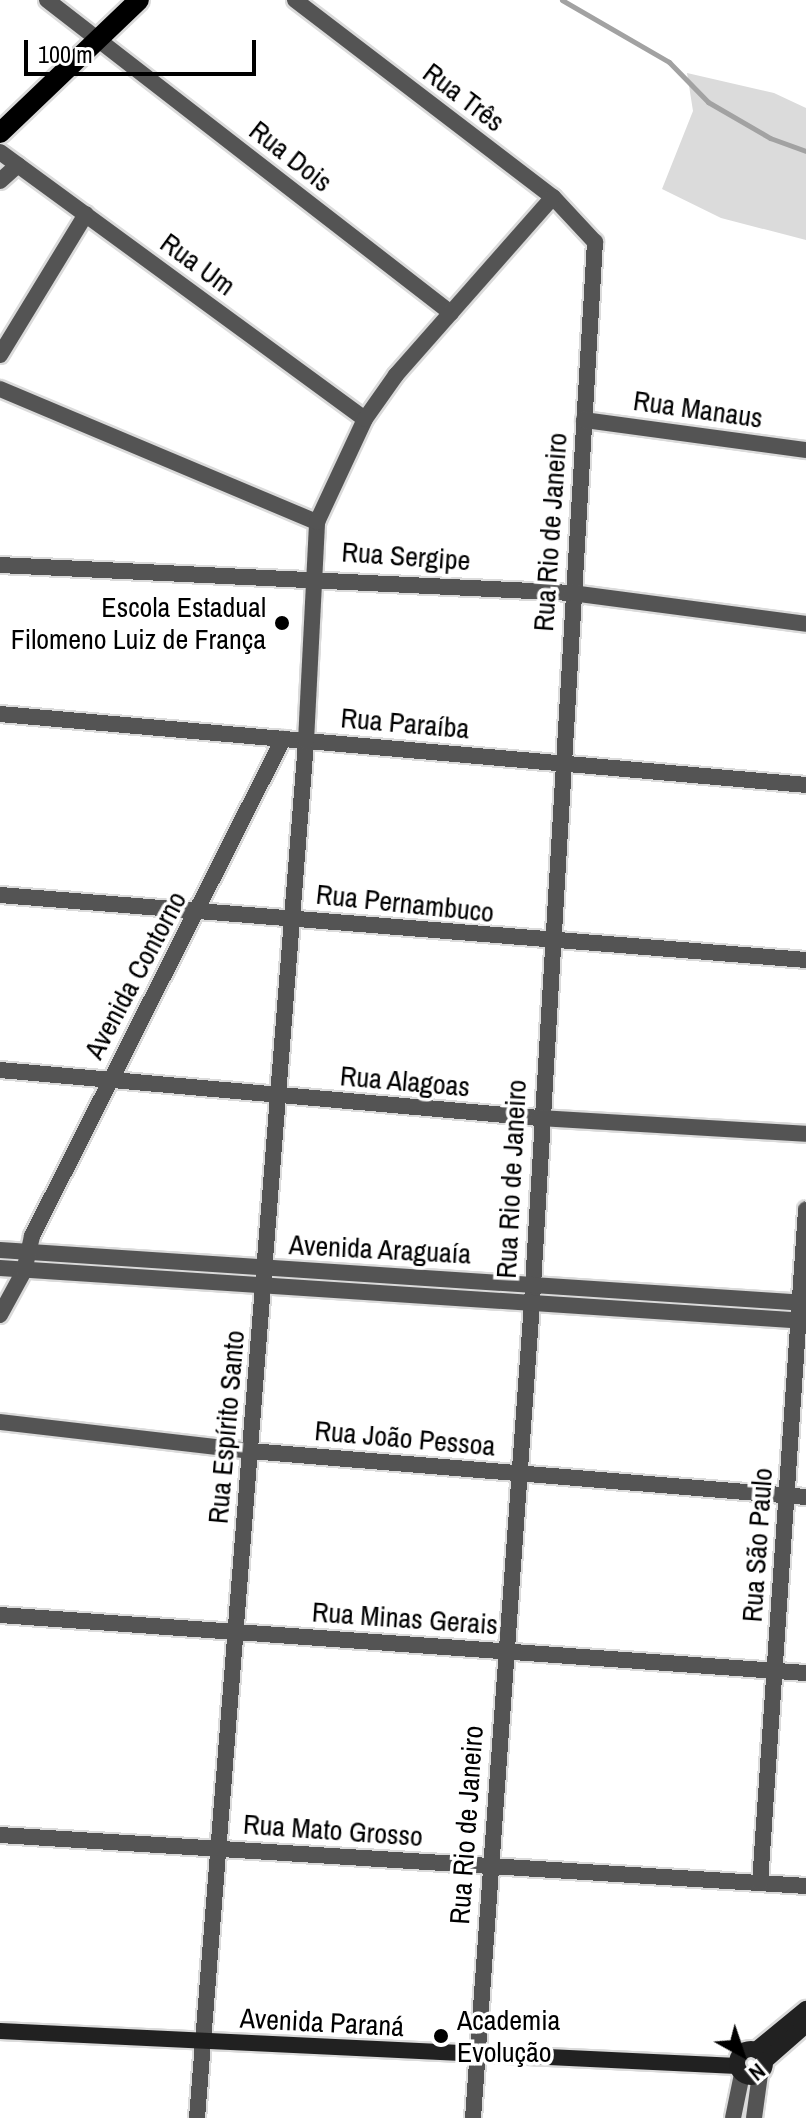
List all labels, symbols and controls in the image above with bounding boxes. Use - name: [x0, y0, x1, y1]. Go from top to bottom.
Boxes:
- scale bar: [28, 24, 260, 74]
- text: 100 m: [38, 38, 93, 70]
- street label: Rua Três: [417, 55, 511, 139]
- street label: Rua Dois: [243, 113, 339, 199]
- street label: Rua Um: [154, 226, 242, 302]
- street label: Rua Manaus: [631, 383, 765, 435]
- street label: Rua Rio de Janeiro: [526, 432, 574, 632]
- street label: Rua Sergipe: [341, 535, 471, 577]
- place label: Escola Estadual Filomeno Luiz de França: [11, 590, 266, 656]
- marker: Escola Estadual Filomeno Luiz de França: [273, 614, 291, 632]
- street label: Rua Paraíba: [339, 701, 471, 745]
- street label: Rua Pernambuco: [314, 877, 496, 929]
- street label: Avenida Contorno: [77, 886, 193, 1064]
- street label: Rua Alagoas: [338, 1059, 472, 1103]
- street label: Rua Rio de Janeiro: [489, 1079, 533, 1279]
- street label: Avenida Araguaía: [288, 1227, 472, 1271]
- street label: Rua Espírito Santo: [201, 1329, 251, 1525]
- street label: Rua João Pessoa: [313, 1413, 497, 1463]
- street label: Rua São Paulo: [735, 1467, 779, 1623]
- street label: Rua Minas Gerais: [311, 1595, 499, 1641]
- street label: Rua Rio de Janeiro: [442, 1725, 490, 1925]
- street label: Rua Mato Grosso: [242, 1807, 424, 1853]
- street label: Avenida Paraná: [239, 2001, 405, 2043]
- place label: Academia Evolução: [457, 2003, 560, 2069]
- north arrow: [702, 2014, 782, 2094]
- marker: Academia Evolução: [432, 2027, 450, 2045]
- text: N: [743, 2057, 772, 2088]

